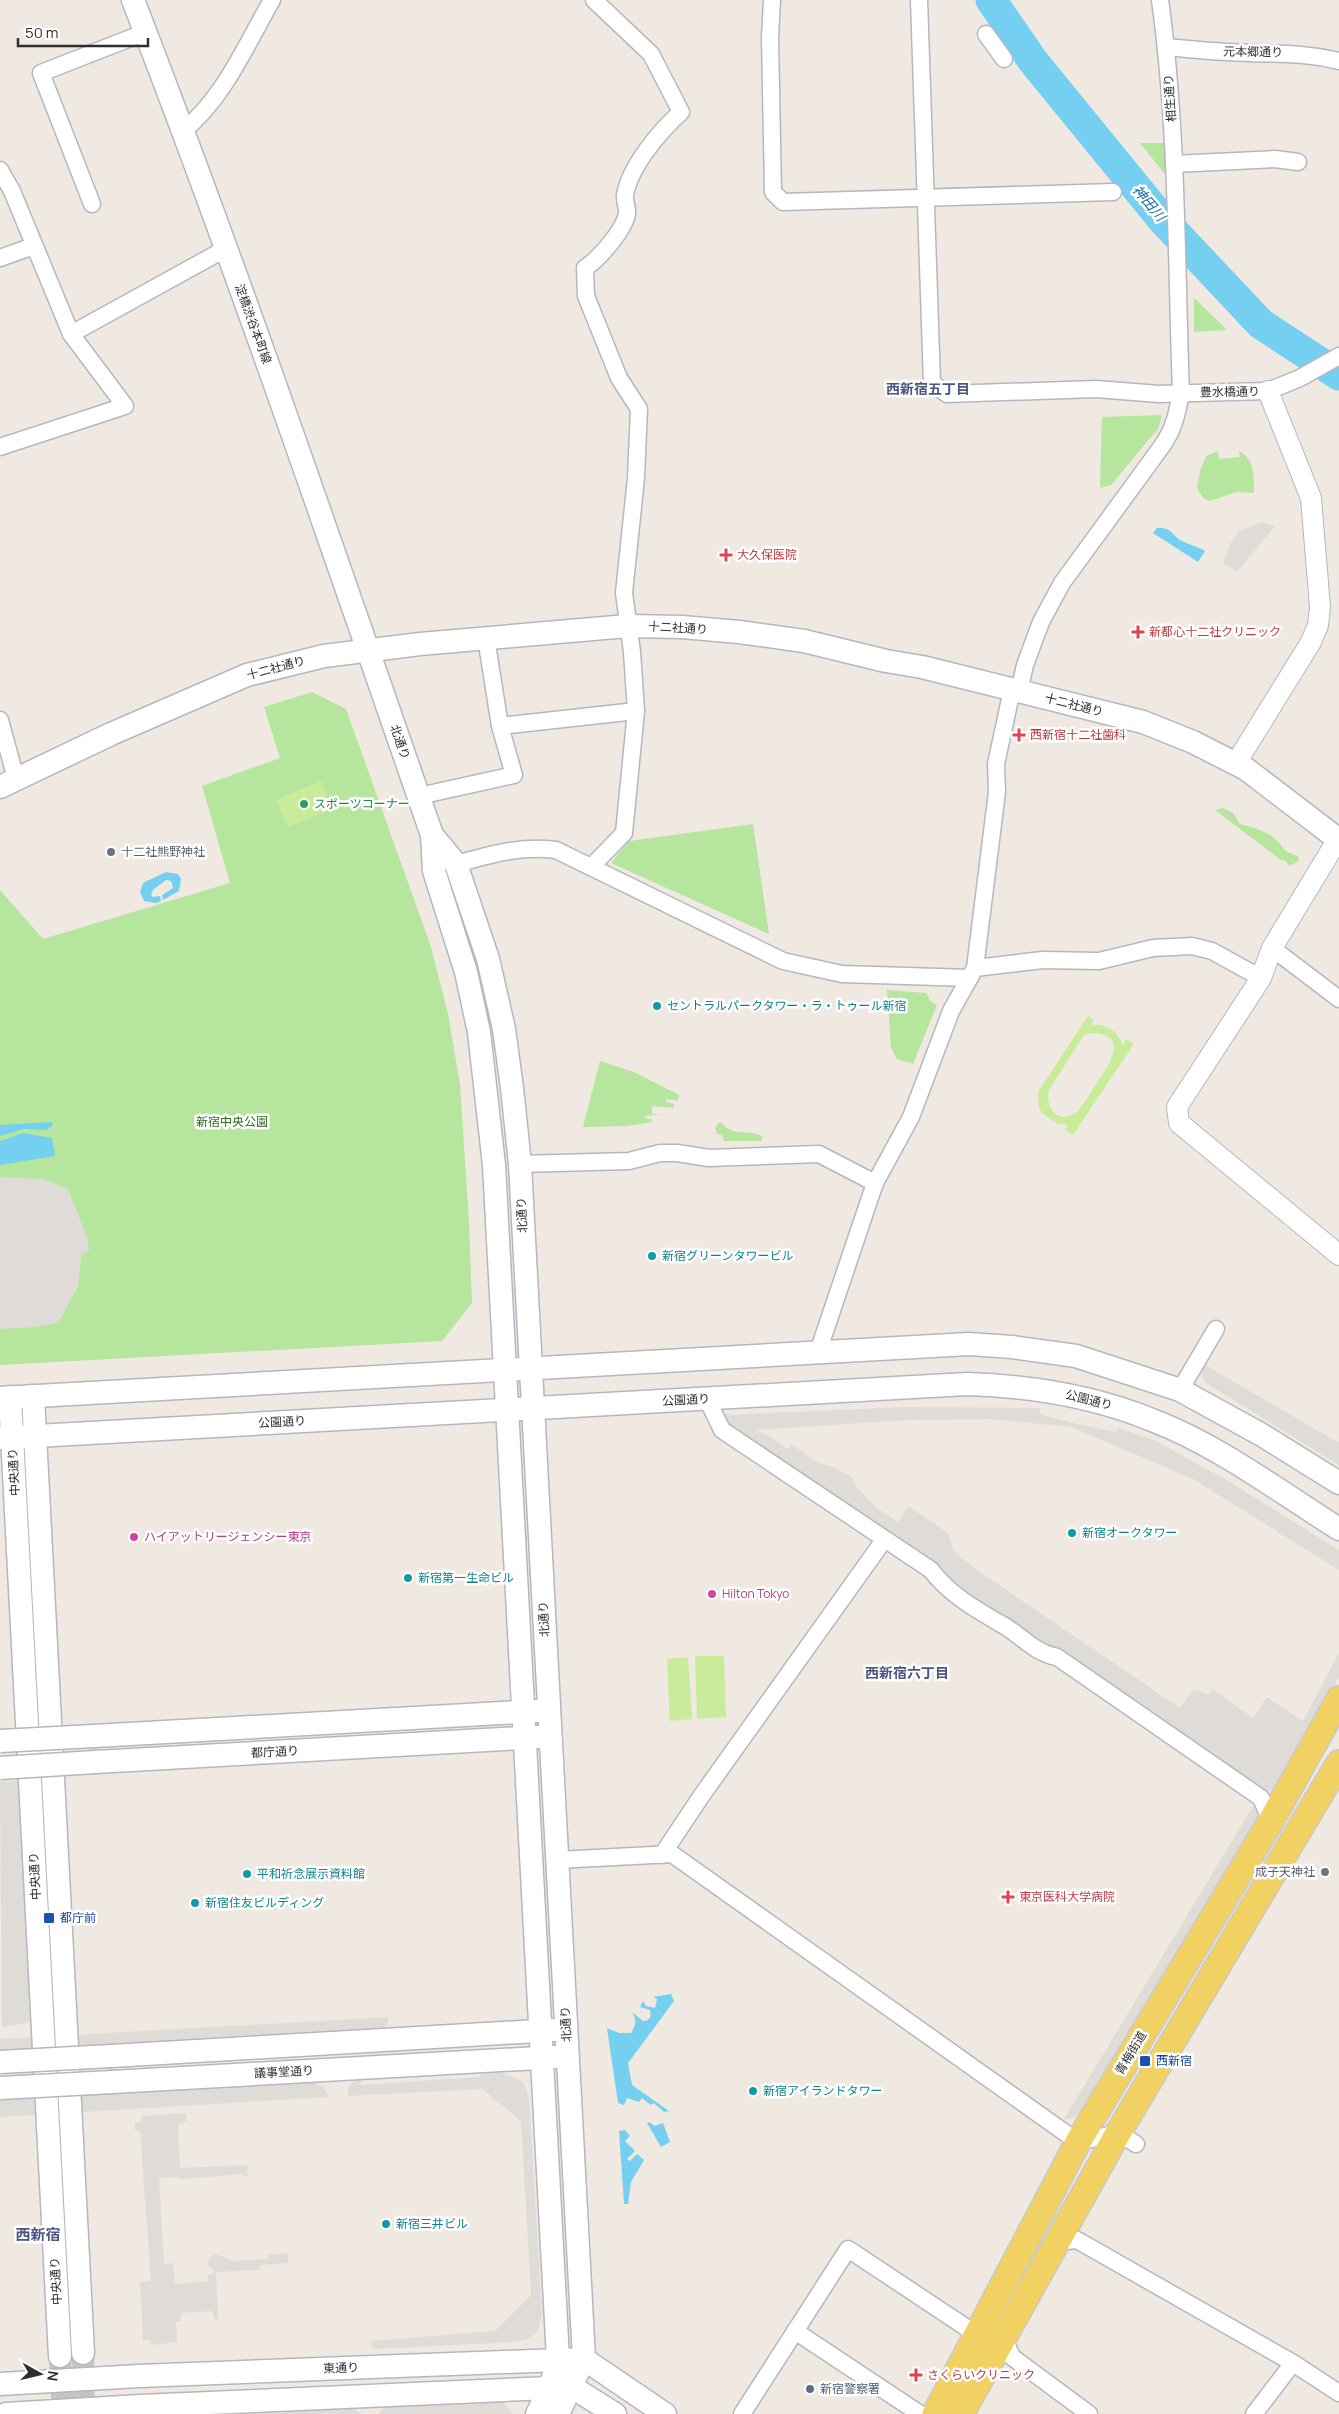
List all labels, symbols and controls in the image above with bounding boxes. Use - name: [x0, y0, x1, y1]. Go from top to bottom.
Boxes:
- scale bar: [18, 15, 148, 47]
- text: 50 m: [25, 22, 59, 43]
- street label: 元本郷通り: [1223, 42, 1283, 61]
- street label: 相生通り: [1159, 73, 1180, 123]
- water label: 神田川: [1129, 180, 1171, 226]
- street label: 淀橋渋谷本町線: [231, 281, 276, 366]
- district label: 西新宿五丁目: [886, 379, 970, 398]
- street label: 豊水橋通り: [1200, 382, 1260, 401]
- place label: 大久保医院: [737, 546, 797, 563]
- marker: 大久保医院: [719, 548, 733, 562]
- street label: 十二社通り: [648, 617, 708, 638]
- place label: 新都心十二社クリニック: [1149, 623, 1281, 640]
- marker: 新都心十二社クリニック: [1131, 625, 1145, 639]
- street label: 十二社通り: [245, 652, 307, 683]
- street label: 十二社通り: [1043, 689, 1105, 720]
- street label: 北通り: [387, 722, 414, 762]
- place label: 西新宿十二社歯科: [1030, 726, 1126, 743]
- marker: 西新宿十二社歯科: [1012, 728, 1026, 742]
- place label: スポーツコーナー: [314, 795, 410, 812]
- marker: スポーツコーナー: [298, 798, 310, 810]
- place label: 十二社熊野神社: [121, 843, 205, 860]
- marker: 十二社熊野神社: [105, 846, 117, 858]
- place label: セントラルパークタワー・ラ・トゥール新宿: [667, 997, 907, 1014]
- marker: セントラルパークタワー・ラ・トゥール新宿: [651, 1000, 663, 1012]
- park label: 新宿中央公園: [196, 1113, 268, 1130]
- street label: 北通り: [512, 1197, 531, 1233]
- place label: 新宿グリーンタワービル: [662, 1247, 793, 1264]
- marker: 新宿グリーンタワービル: [646, 1250, 658, 1262]
- street label: 公園通り: [1064, 1385, 1114, 1414]
- street label: 公園通り: [662, 1390, 710, 1409]
- street label: 公園通り: [258, 1412, 306, 1431]
- street label: 中央通り: [4, 1448, 23, 1496]
- place label: 新宿オークタワー: [1082, 1524, 1178, 1541]
- marker: 新宿オークタワー: [1066, 1527, 1078, 1539]
- place label: ハイアットリージェンシー東京: [144, 1528, 312, 1545]
- marker: ハイアットリージェンシー東京: [128, 1531, 140, 1543]
- place label: 新宿第一生命ビル: [418, 1569, 514, 1586]
- marker: 新宿第一生命ビル: [402, 1572, 414, 1584]
- place label: Hilton Tokyo: [722, 1585, 789, 1602]
- marker: Hilton Tokyo: [706, 1588, 718, 1600]
- street label: 北通り: [534, 1601, 553, 1637]
- district label: 西新宿六丁目: [865, 1663, 949, 1682]
- street label: 都庁通り: [251, 1742, 299, 1761]
- street label: 中央通り: [25, 1852, 44, 1900]
- place label: 成子天神社: [1255, 1863, 1315, 1880]
- place label: 平和祈念展示資料館: [257, 1865, 365, 1882]
- marker: 成子天神社: [1319, 1866, 1331, 1878]
- marker: 平和祈念展示資料館: [241, 1868, 253, 1880]
- place label: 東京医科大学病院: [1019, 1888, 1115, 1905]
- marker: 東京医科大学病院: [1001, 1890, 1015, 1904]
- place label: 新宿住友ビルディング: [205, 1894, 324, 1911]
- marker: 新宿住友ビルディング: [189, 1897, 201, 1909]
- place label: 都庁前: [60, 1909, 96, 1926]
- marker: 都庁前: [42, 1911, 56, 1925]
- street label: 北通り: [556, 2006, 575, 2042]
- street label: 青梅街道: [1111, 2028, 1150, 2078]
- place label: 西新宿: [1156, 2052, 1192, 2069]
- marker: 西新宿: [1138, 2054, 1152, 2068]
- street label: 議事堂通り: [254, 2061, 314, 2082]
- place label: 新宿アイランドタワー: [763, 2082, 882, 2099]
- marker: 新宿アイランドタワー: [747, 2085, 759, 2097]
- place label: 新宿三井ビル: [396, 2215, 468, 2232]
- marker: 新宿三井ビル: [380, 2218, 392, 2230]
- district label: 西新宿: [15, 2224, 61, 2245]
- street label: 中央通り: [46, 2257, 65, 2305]
- north arrow: [15, 2349, 65, 2399]
- street label: 東通り: [323, 2358, 359, 2377]
- place label: さくらいクリニック: [927, 2366, 1035, 2383]
- marker: さくらいクリニック: [909, 2368, 923, 2382]
- text: N: [43, 2370, 63, 2382]
- place label: 新宿警察署: [820, 2380, 880, 2397]
- marker: 新宿警察署: [804, 2383, 816, 2395]

